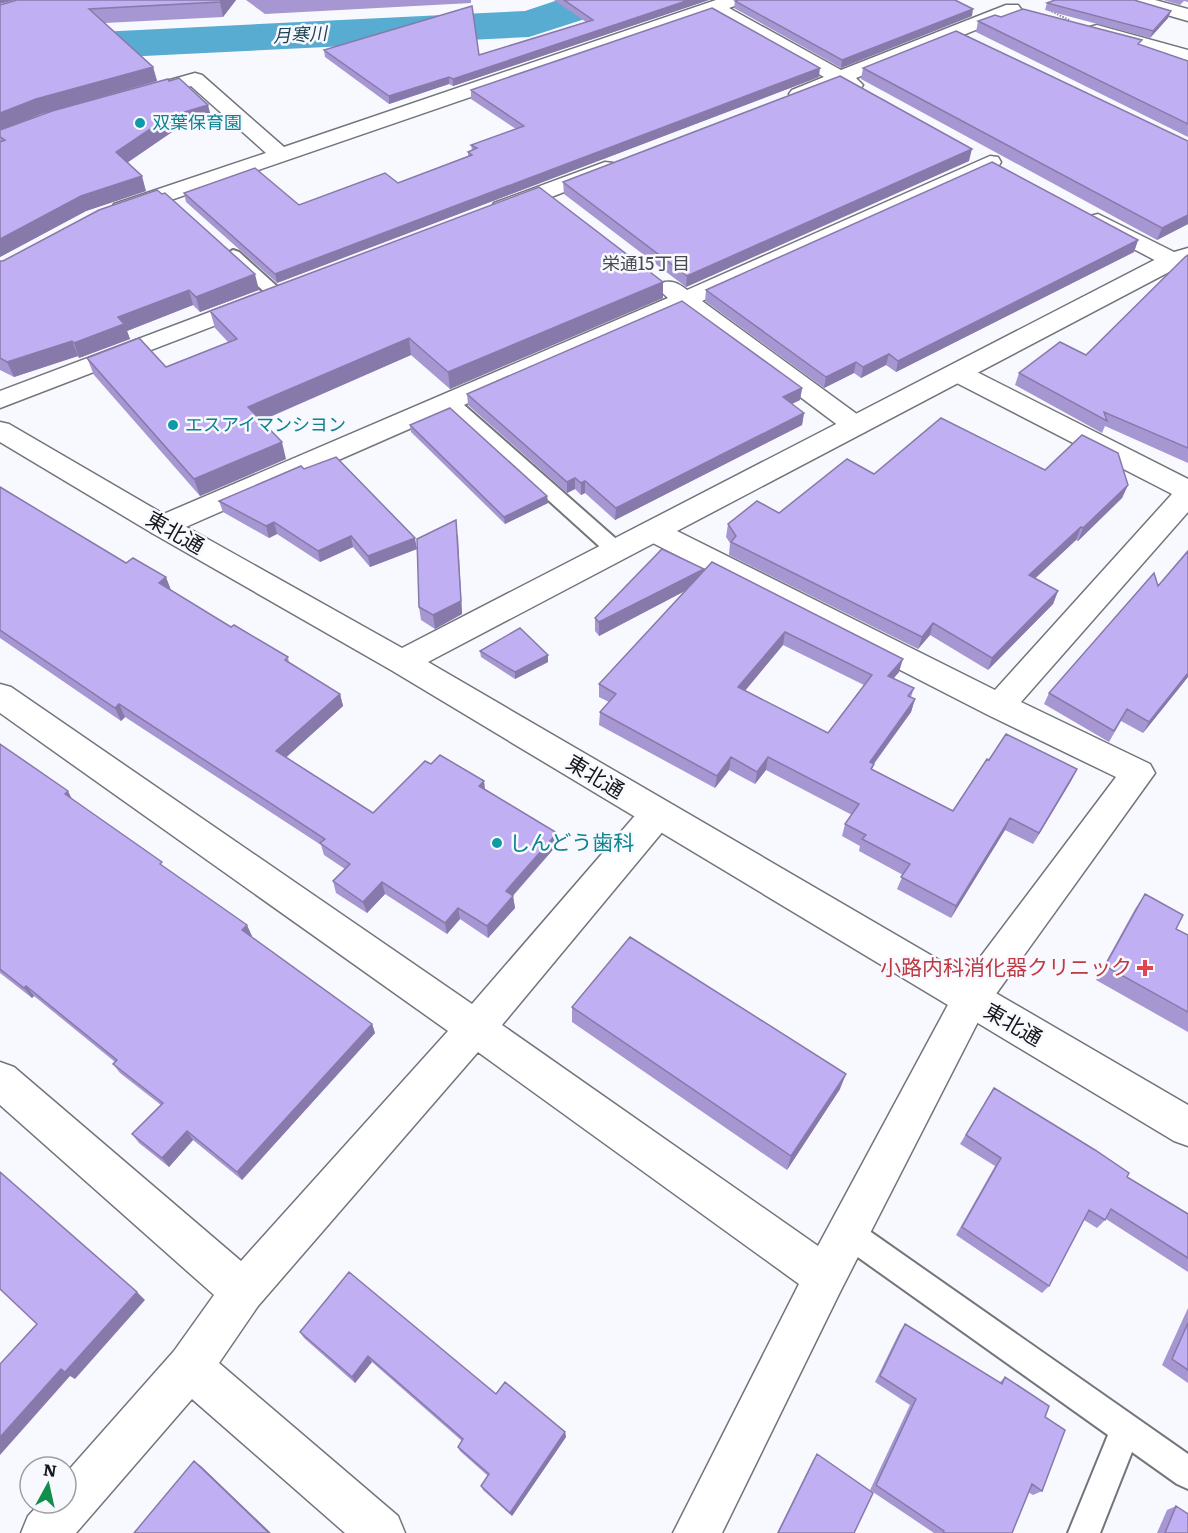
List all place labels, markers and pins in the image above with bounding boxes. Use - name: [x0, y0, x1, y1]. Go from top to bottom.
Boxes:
- place label: 双葉保育園: [152, 108, 242, 135]
- marker: 双葉保育園: [133, 116, 147, 130]
- place label: エスアイマンシヨン: [185, 410, 346, 437]
- marker: エスアイマンシヨン: [166, 418, 180, 432]
- place label: しんどう歯科: [509, 825, 634, 856]
- marker: しんどう歯科: [490, 836, 504, 850]
- place label: 小路内科消化器クリニック: [880, 950, 1132, 981]
- marker: 小路内科消化器クリニック: [1136, 959, 1154, 977]

